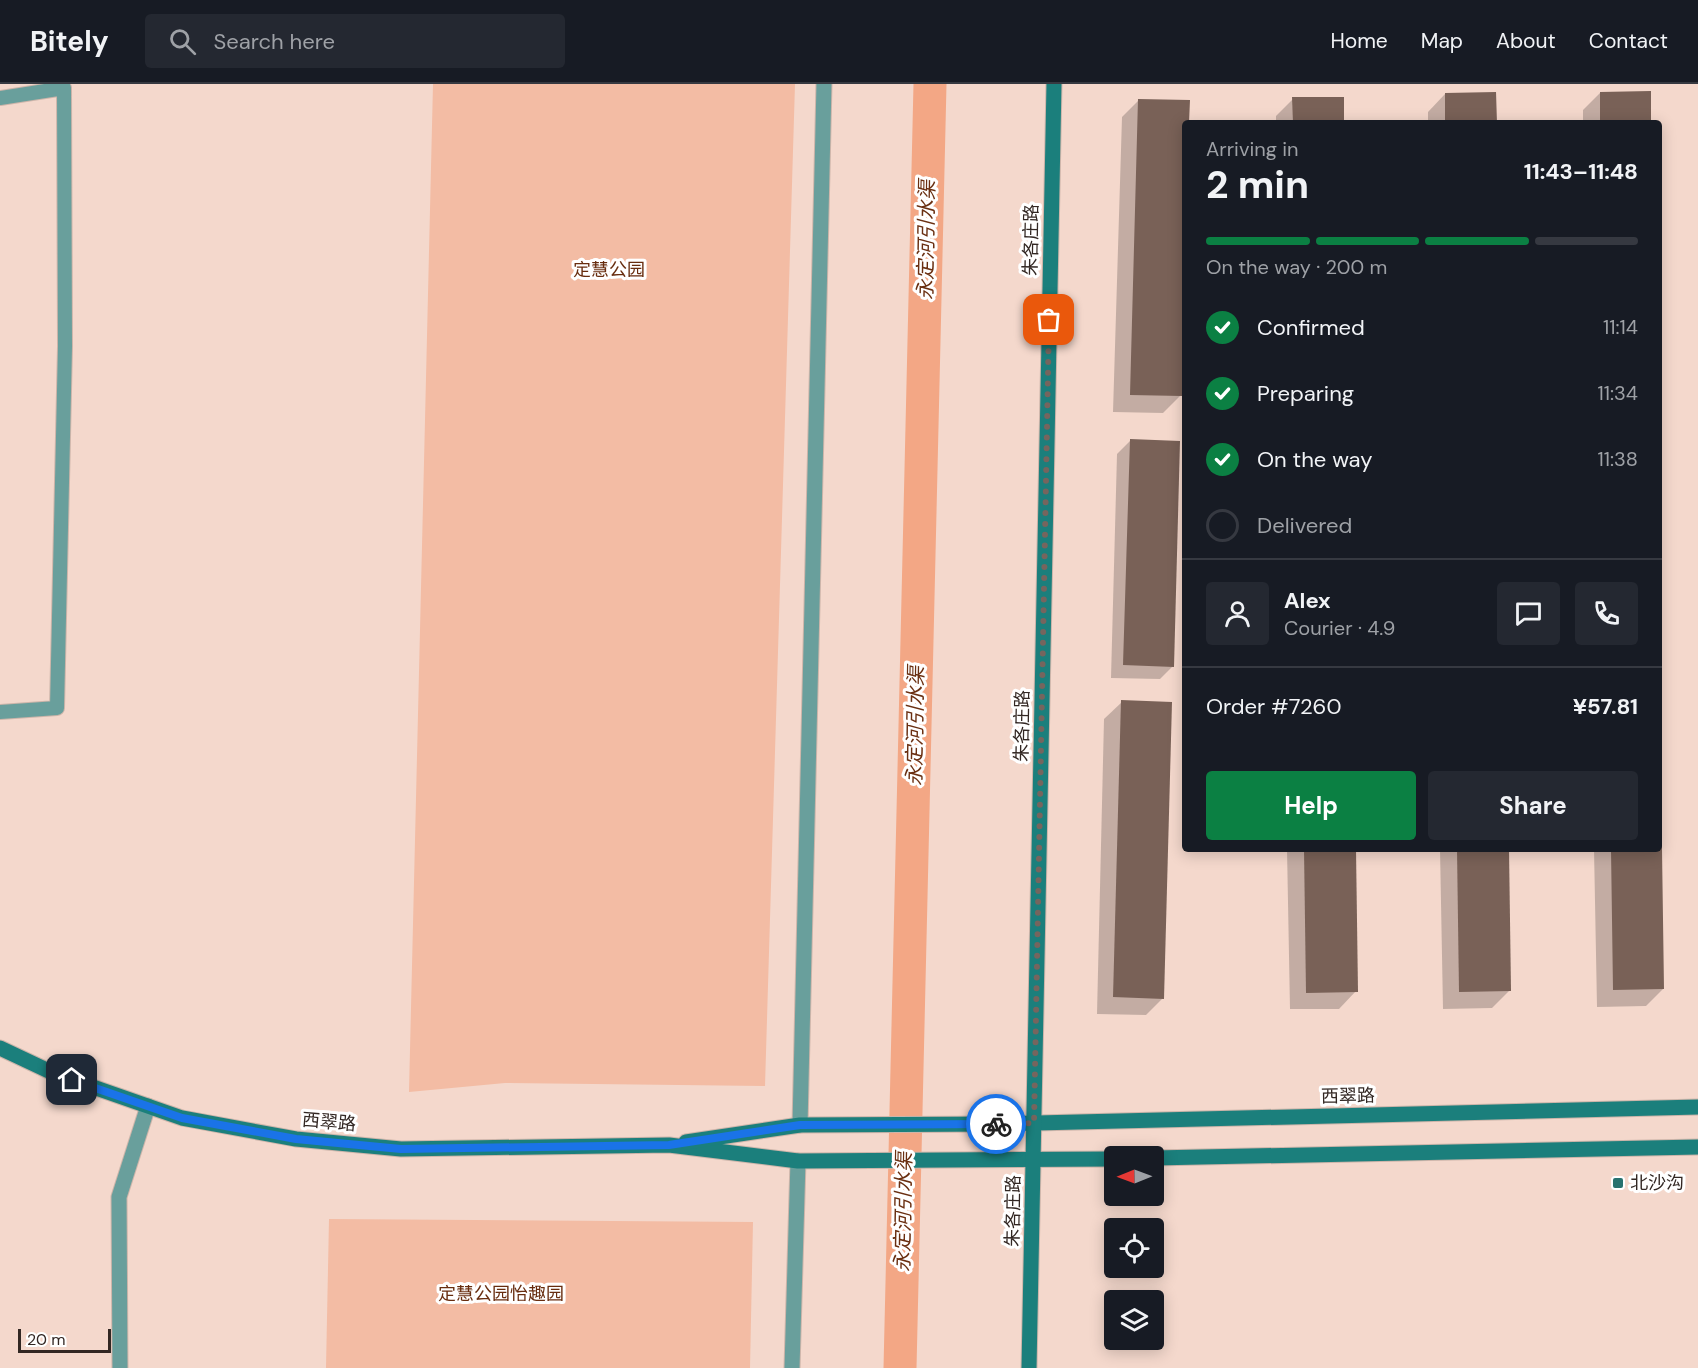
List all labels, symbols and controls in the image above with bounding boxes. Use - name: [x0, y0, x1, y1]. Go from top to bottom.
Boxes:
- search box: [145, 14, 565, 68]
- text: Bitely: [30, 23, 109, 60]
- icon: search: [166, 25, 199, 58]
- text: Search here: [214, 27, 335, 56]
- text: Home: [1330, 27, 1388, 55]
- text: Map: [1421, 27, 1463, 55]
- text: About: [1496, 27, 1556, 55]
- text: Contact: [1589, 27, 1668, 55]
- text: Arriving in: [1206, 136, 1298, 162]
- text: 11:43–11:48: [1524, 157, 1638, 186]
- text: 2 min: [1206, 159, 1309, 210]
- water label: 永定河引水渠: [912, 177, 940, 300]
- street label: 朱各庄路: [1018, 204, 1044, 276]
- text: On the way · 200 m: [1206, 254, 1387, 280]
- park label: 定慧公园: [573, 258, 645, 282]
- pin: [1023, 294, 1074, 345]
- icon: bag: [1032, 303, 1065, 336]
- icon: check: [1206, 311, 1239, 344]
- text: Confirmed: [1257, 313, 1365, 342]
- text: 11:14: [1603, 314, 1638, 340]
- icon: check: [1206, 377, 1239, 410]
- text: Preparing: [1257, 379, 1354, 408]
- text: 11:34: [1598, 380, 1638, 406]
- icon: check: [1206, 443, 1239, 476]
- text: On the way: [1257, 445, 1372, 474]
- text: 11:38: [1598, 446, 1638, 472]
- text: Delivered: [1257, 511, 1352, 540]
- button: person: [1206, 582, 1269, 645]
- button: chat: [1497, 582, 1560, 645]
- button: phone: [1575, 582, 1638, 645]
- text: Alex: [1284, 586, 1331, 615]
- text: Courier · 4.9: [1284, 615, 1395, 641]
- water label: 永定河引水渠: [901, 663, 929, 786]
- street label: 朱各庄路: [1009, 690, 1035, 762]
- text: Order #7260: [1206, 692, 1341, 721]
- text: ¥57.81: [1573, 692, 1638, 721]
- button: Help: [1206, 771, 1416, 840]
- button: Share: [1428, 771, 1638, 840]
- pin: [46, 1054, 97, 1105]
- icon: home: [55, 1063, 88, 1096]
- street label: 西翠路: [1321, 1084, 1375, 1108]
- courier: [966, 1094, 1026, 1154]
- street label: 西翠路: [301, 1108, 357, 1136]
- icon: bike: [980, 1108, 1013, 1141]
- north arrow: [1104, 1146, 1164, 1206]
- map controls: [1104, 1146, 1164, 1350]
- water label: 永定河引水渠: [889, 1149, 917, 1272]
- place label: 北沙沟: [1630, 1171, 1684, 1195]
- street label: 朱各庄路: [1000, 1175, 1026, 1247]
- marker: 北沙沟: [1611, 1176, 1625, 1190]
- button: locate: [1104, 1218, 1164, 1278]
- park label: 定慧公园怡趣园: [438, 1282, 564, 1306]
- button: layers: [1104, 1290, 1164, 1350]
- scale bar: [18, 1326, 111, 1354]
- text: 20 m: [27, 1329, 66, 1350]

